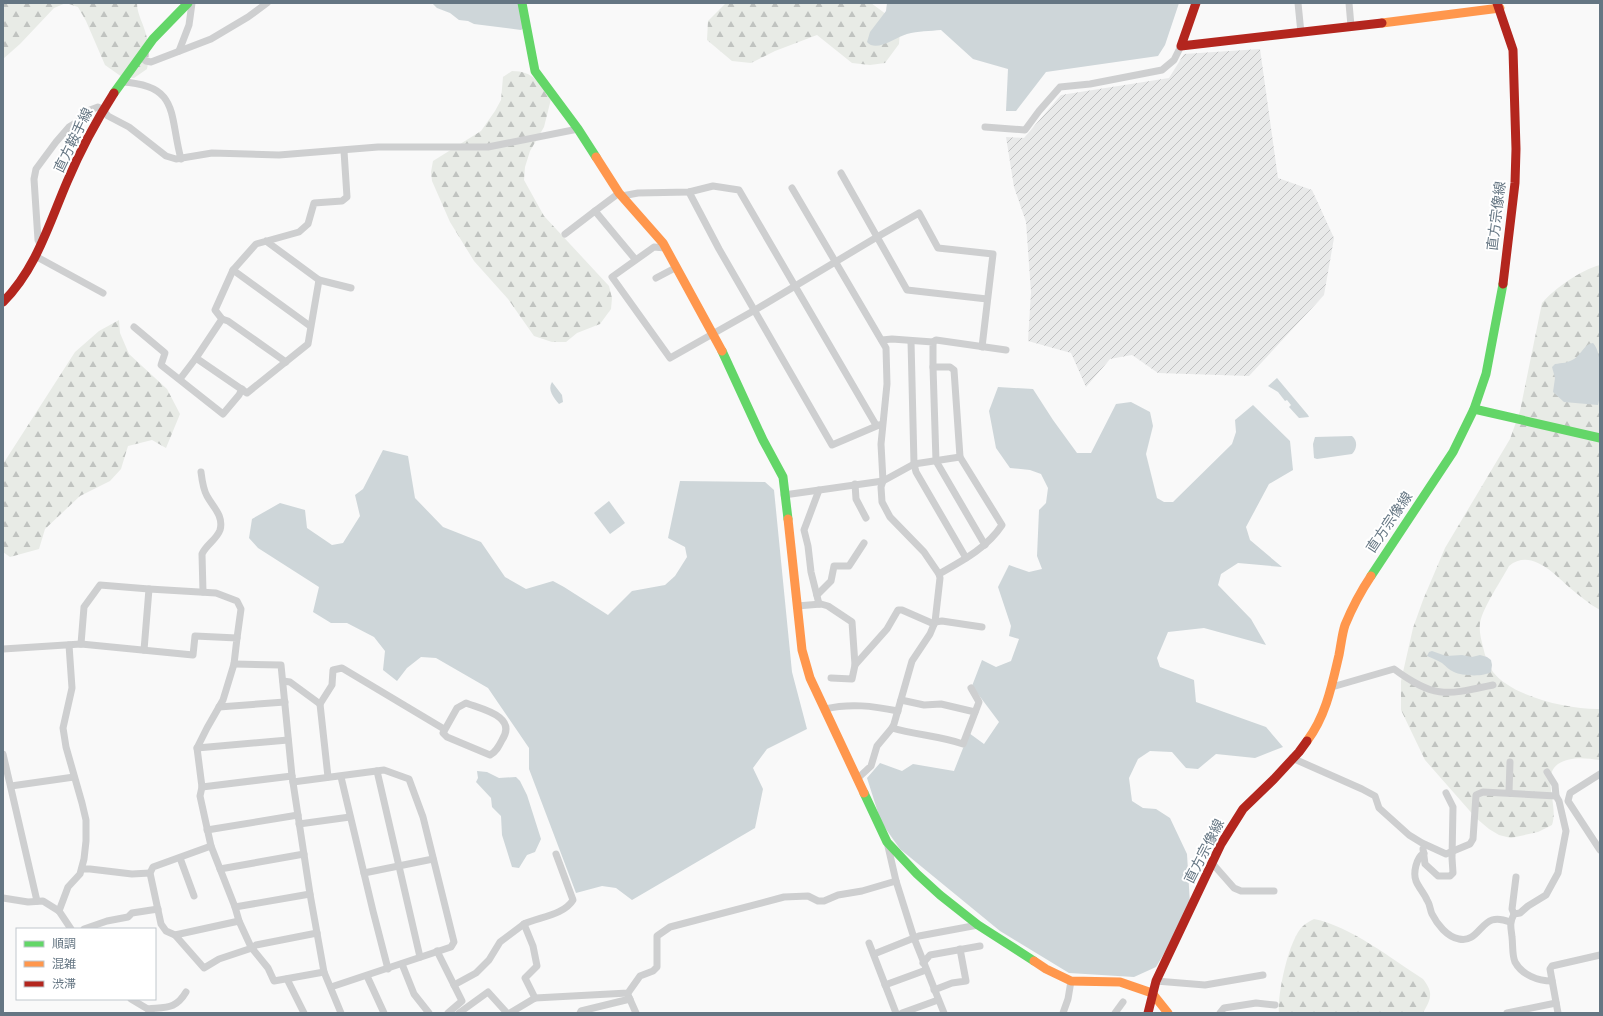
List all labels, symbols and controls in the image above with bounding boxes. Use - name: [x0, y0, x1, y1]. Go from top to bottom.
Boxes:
- street label: 直方鞍手線: [50, 105, 96, 175]
- street label: 直方宗像線: [1483, 180, 1508, 252]
- street label: 直方宗像線: [1362, 488, 1415, 555]
- street label: 直方宗像線: [1180, 816, 1227, 886]
- legend: [16, 928, 156, 1000]
- text: 順調: [52, 936, 76, 951]
- text: 混雑: [52, 956, 76, 971]
- text: 渋滞: [52, 976, 76, 991]

